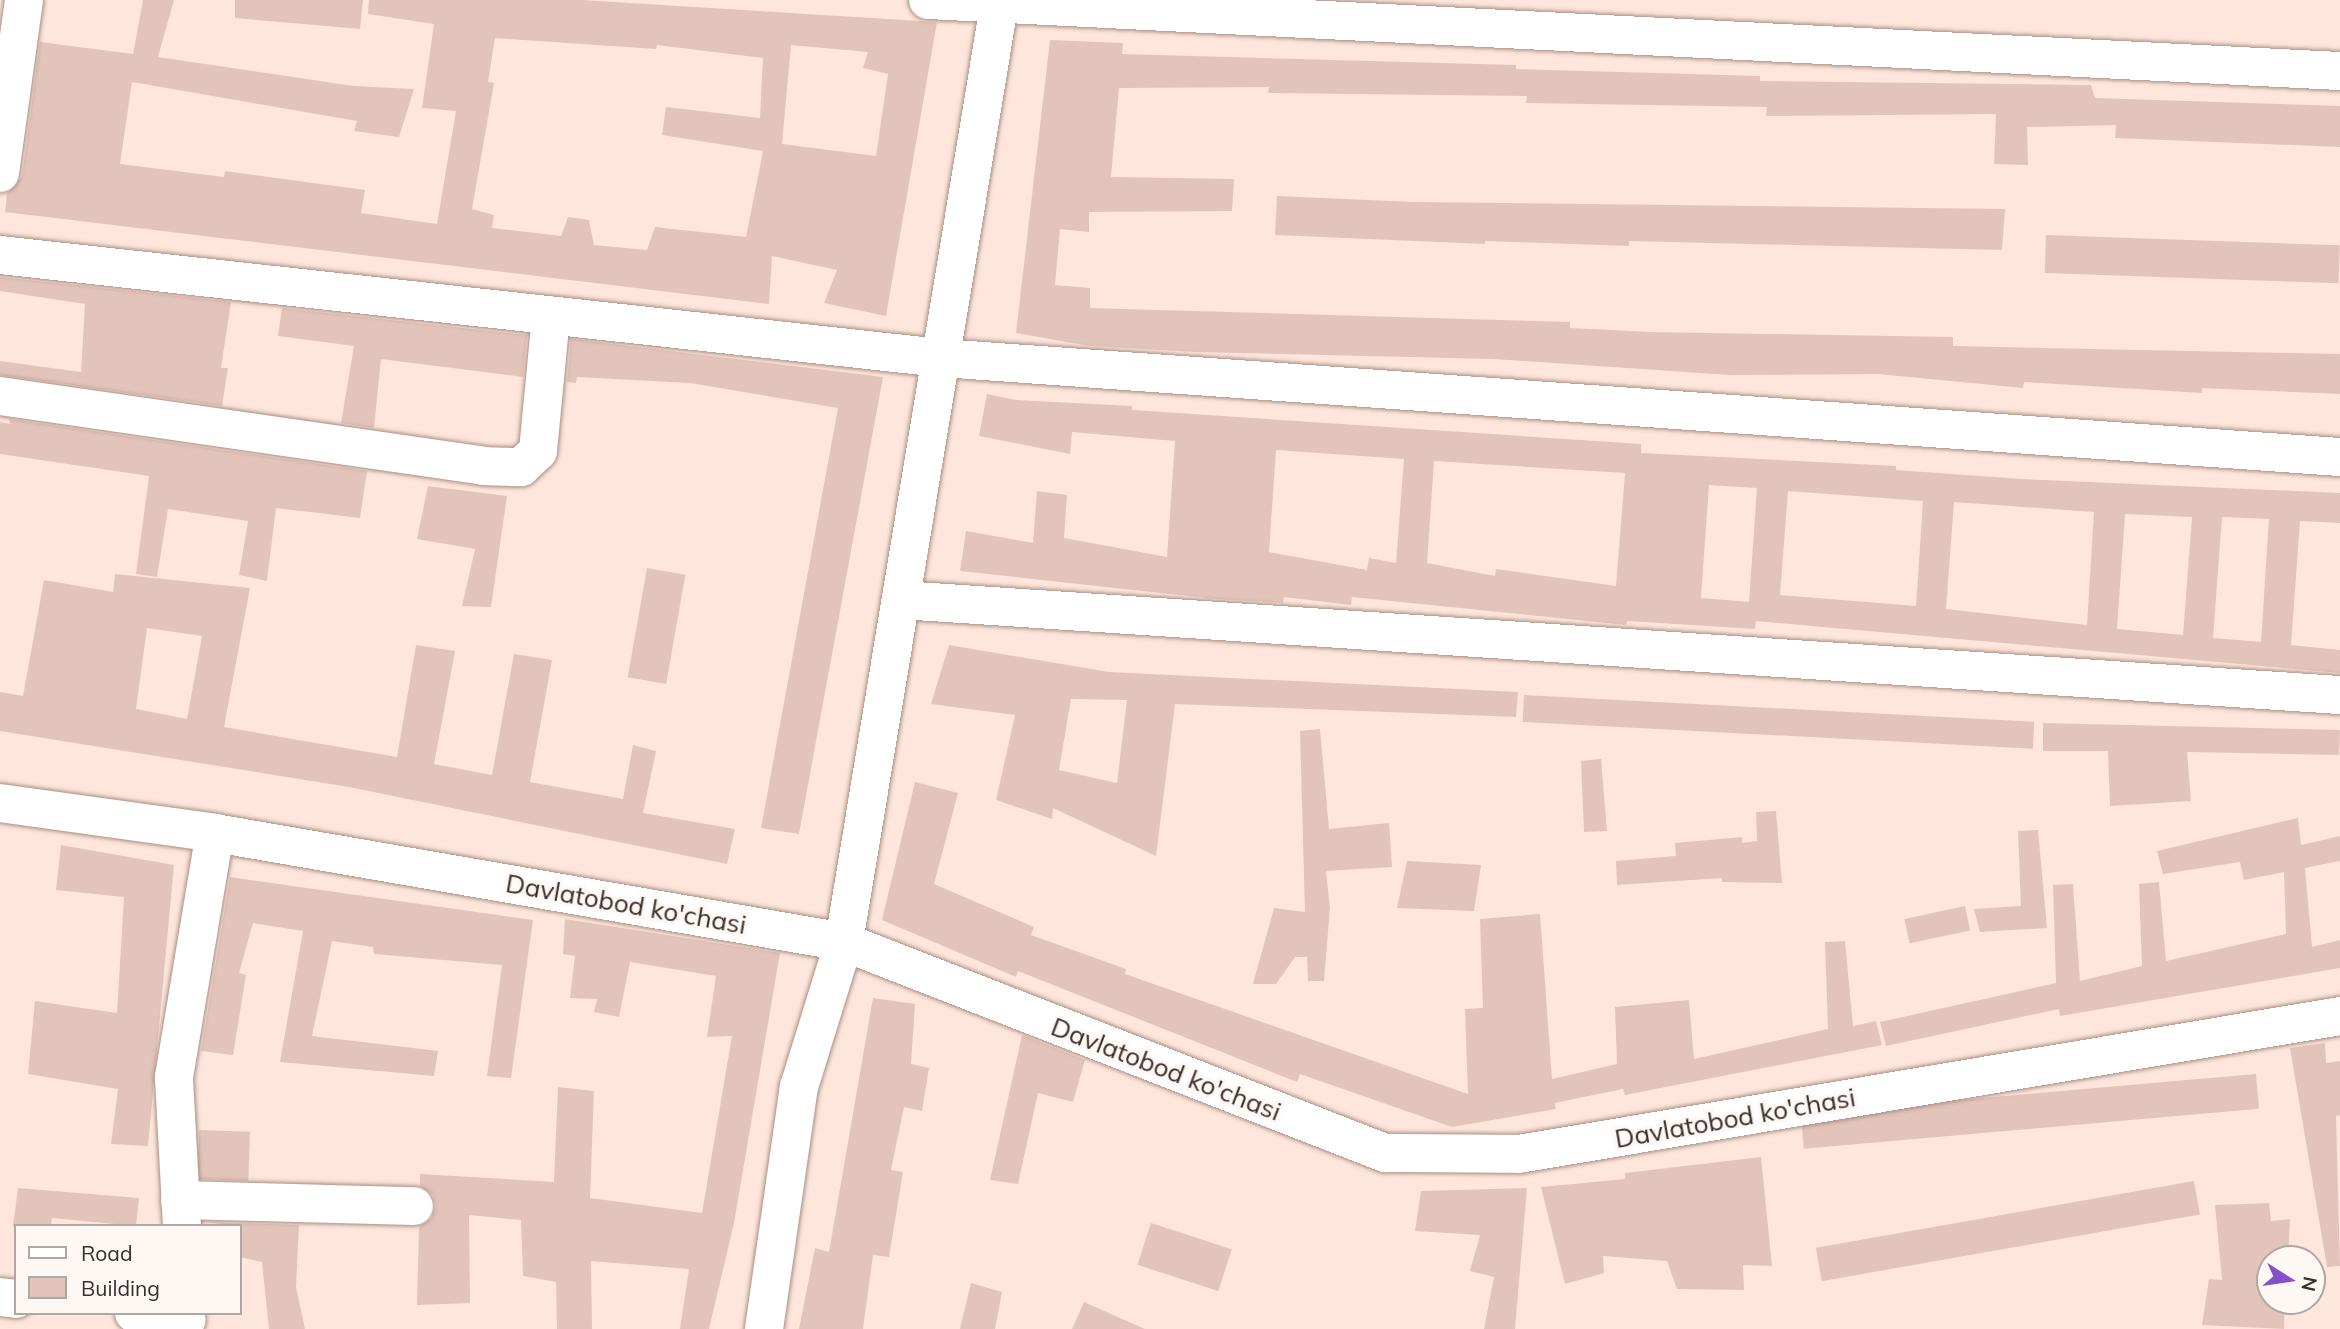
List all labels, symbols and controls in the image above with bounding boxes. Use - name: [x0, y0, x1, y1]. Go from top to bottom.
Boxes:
- street label: Davlatobod ko'chasi: [503, 867, 749, 941]
- street label: Davlatobod ko'chasi: [1047, 1011, 1285, 1127]
- street label: Davlatobod ko'chasi: [1612, 1081, 1858, 1155]
- legend: [14, 1224, 242, 1315]
- text: Road: [81, 1240, 132, 1266]
- north arrow: [2256, 1245, 2326, 1315]
- text: N: [2296, 1274, 2323, 1293]
- text: Building: [81, 1275, 160, 1301]

